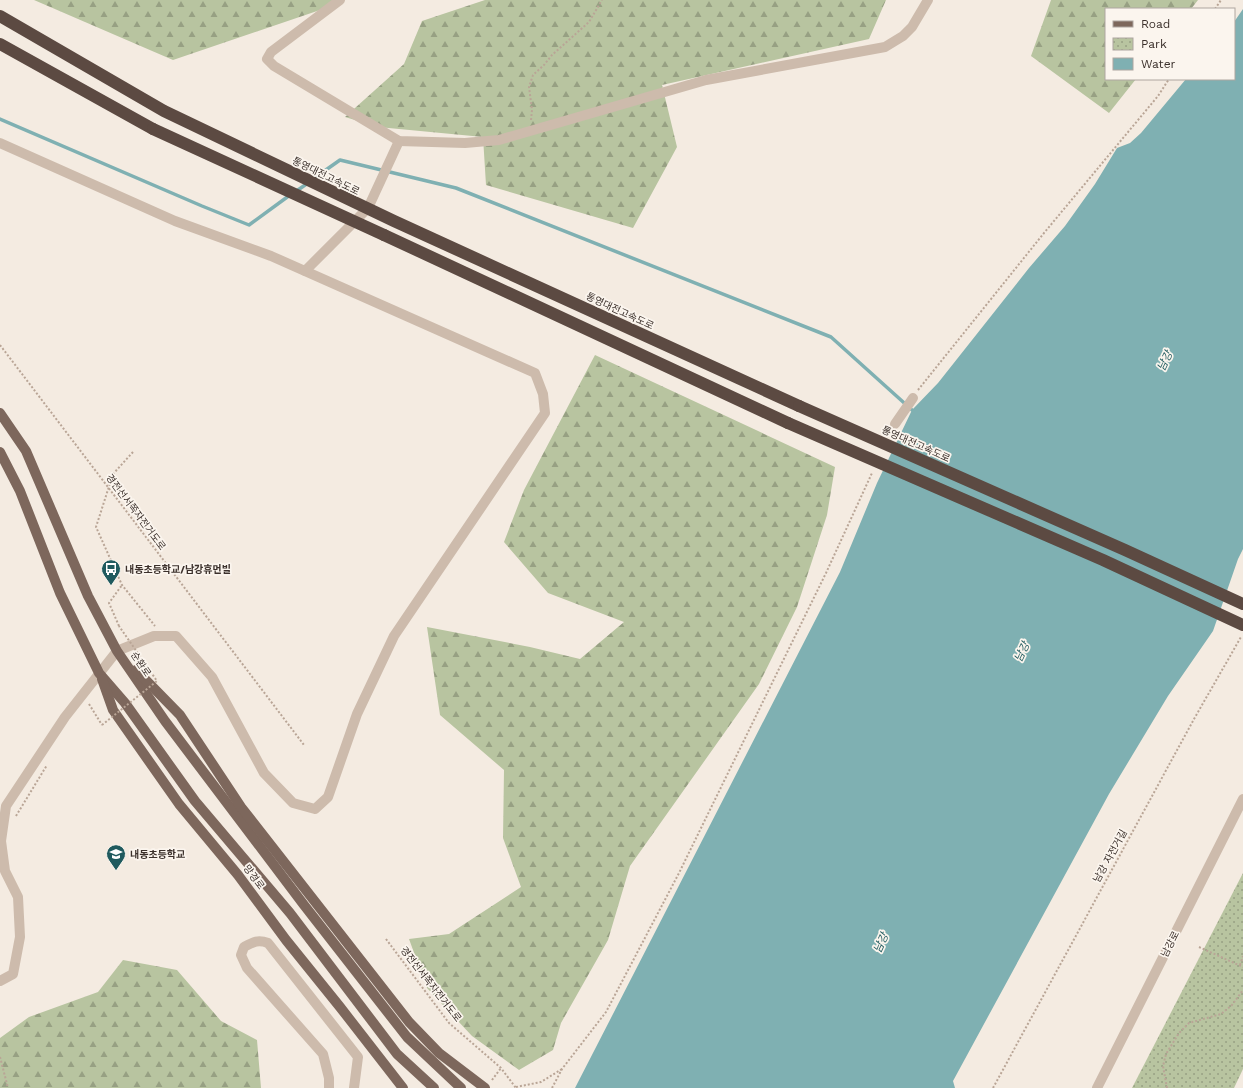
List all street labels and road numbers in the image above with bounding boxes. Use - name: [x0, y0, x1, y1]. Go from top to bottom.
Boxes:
- street label: 통영대전고속도로: [291, 155, 361, 197]
- street label: 통영대전고속도로: [584, 290, 656, 332]
- street label: 통영대전고속도로: [880, 424, 952, 464]
- street label: 경전선서쪽자전거도로: [104, 472, 168, 552]
- street label: 순환로: [129, 649, 153, 679]
- street label: 남강 자전거길: [1091, 828, 1129, 884]
- street label: 망경로: [241, 863, 267, 891]
- street label: 남강로: [1159, 929, 1181, 959]
- street label: 경전선서쪽자전거도로: [398, 944, 464, 1024]

